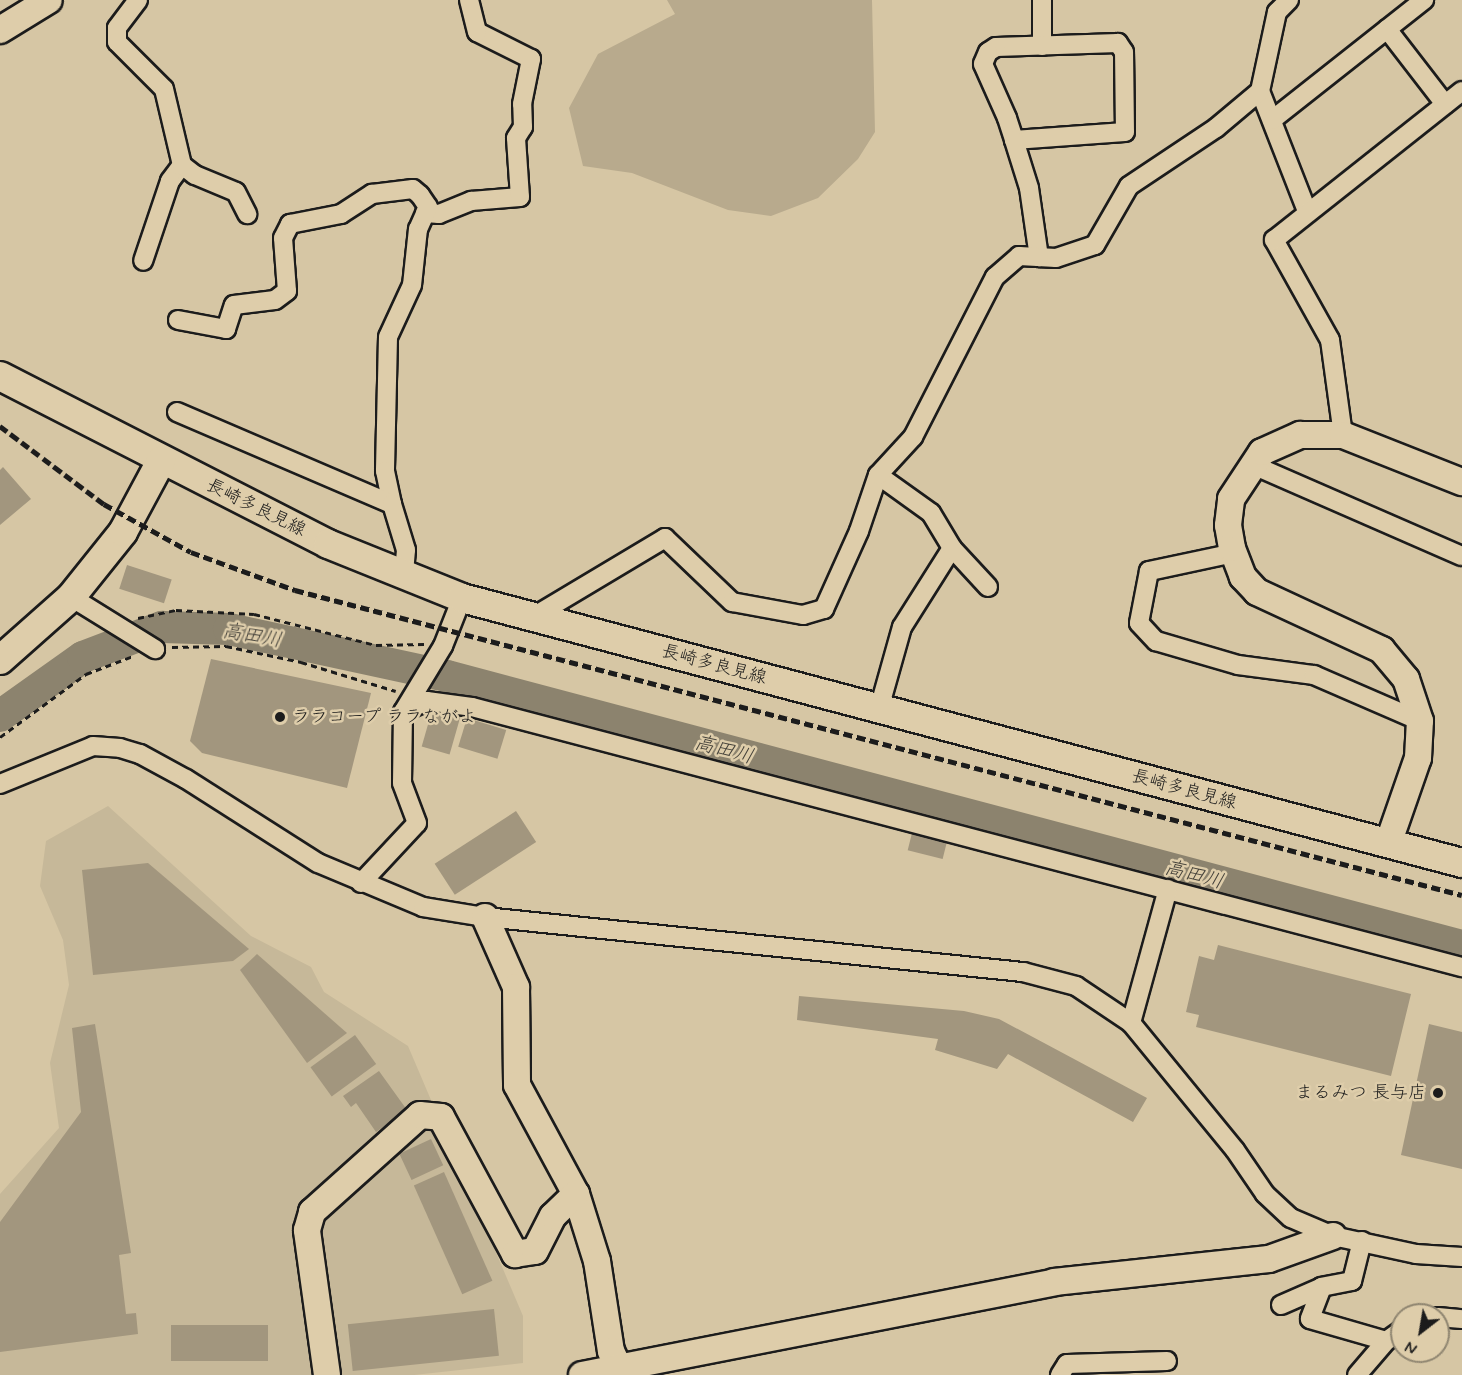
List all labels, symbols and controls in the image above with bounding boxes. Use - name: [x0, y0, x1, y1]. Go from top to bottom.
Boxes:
- street label: 長崎多良見線: [203, 475, 309, 541]
- water label: 高田川: [220, 619, 284, 653]
- street label: 長崎多良見線: [659, 641, 769, 689]
- place label: ララコープ ララながよ: [292, 706, 477, 728]
- marker: ララコープ ララながよ: [273, 710, 287, 724]
- water label: 高田川: [692, 731, 756, 769]
- street label: 長崎多良見線: [1129, 766, 1239, 814]
- water label: 高田川: [1162, 856, 1226, 894]
- place label: まるみつ 長与店: [1295, 1082, 1426, 1104]
- marker: まるみつ 長与店: [1431, 1086, 1445, 1100]
- north arrow: [1390, 1303, 1450, 1363]
- text: N: [1402, 1335, 1421, 1359]

